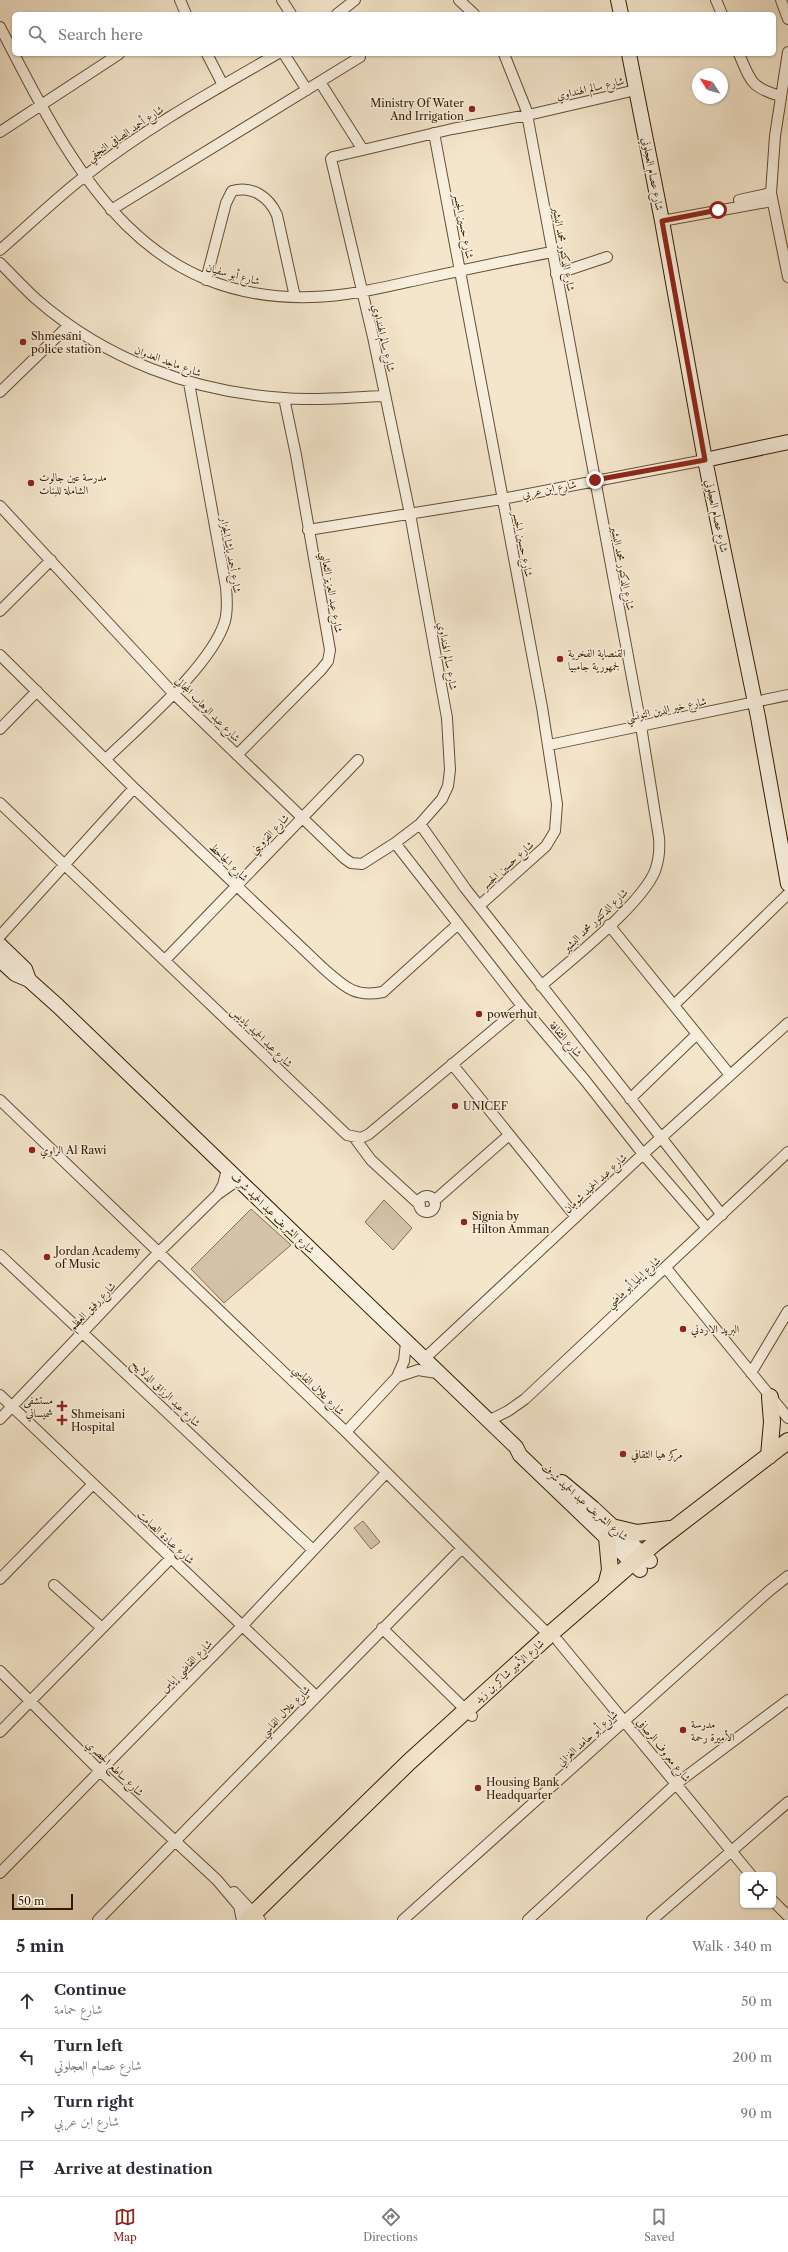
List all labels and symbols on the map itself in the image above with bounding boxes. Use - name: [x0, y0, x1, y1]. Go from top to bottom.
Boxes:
- north arrow: [692, 68, 728, 104]
- street label: شارع سالم الهنداوي: [555, 73, 626, 106]
- place label: Ministry Of Water And Irrigation: [370, 96, 464, 123]
- street label: شارع أحمد الصافي النجفي: [83, 101, 168, 167]
- marker: Ministry Of Water And Irrigation: [467, 104, 477, 114]
- street label: شارع عصام العجلوني: [636, 136, 667, 212]
- street label: شارع حسين الجسر: [448, 191, 477, 260]
- route start: [709, 201, 727, 219]
- street label: شارع الدكتور محمد البشير: [547, 205, 578, 293]
- street label: شارع أبو سفيان: [204, 259, 262, 291]
- street label: شارع سالم الهنداوي: [366, 303, 399, 374]
- place label: Shmesani police station: [31, 329, 101, 356]
- marker: Shmesani police station: [18, 337, 28, 347]
- street label: شارع ماجد العدوان: [132, 342, 203, 382]
- place label: مدرسة عين جالوت الشاملة للبنات: [39, 470, 107, 497]
- route end: [586, 471, 604, 489]
- street label: شارع ابن عربي: [521, 477, 578, 504]
- marker: مدرسة عين جالوت الشاملة للبنات: [26, 478, 36, 488]
- street label: شارع عصام العجلوني: [700, 478, 732, 554]
- street label: شارع حسين الجسر: [507, 509, 536, 578]
- street label: شارع أحمد باشا الجزار: [214, 515, 246, 595]
- street label: شارع الدكتور محمد البشير: [605, 524, 638, 612]
- street label: شارع عبد العزيز الثعالبي: [314, 550, 346, 635]
- street label: شارع سالم الهنداوي: [432, 621, 461, 692]
- place label: القنصاية الفخرية لجمهورية جامبيا: [568, 646, 625, 673]
- marker: القنصاية الفخرية لجمهورية جامبيا: [555, 654, 565, 664]
- street label: شارع عبد الوهاب المجالي: [170, 673, 244, 747]
- street label: شارع خير الدين التونسي: [624, 694, 708, 728]
- street label: شارع القزويني: [246, 811, 294, 859]
- street label: شارع حسين الجسر: [477, 838, 538, 895]
- street label: شارع الجاحظ: [204, 840, 252, 886]
- street label: شارع الدكتور محمد البشير: [559, 885, 633, 958]
- street label: شارع عبد الحميد باديس: [226, 1004, 296, 1072]
- place label: powerhut: [487, 1007, 537, 1021]
- marker: powerhut: [474, 1009, 484, 1019]
- street label: شارع الثقافة: [544, 1018, 585, 1062]
- place label: UNICEF: [463, 1099, 508, 1113]
- marker: UNICEF: [450, 1101, 460, 1111]
- place label: الراوي Al Rawi: [40, 1143, 107, 1159]
- marker: الراوي Al Rawi: [27, 1145, 37, 1155]
- street label: شارع عبد الحميد شومان: [560, 1150, 632, 1218]
- street label: شارع الشريف عبد الحميد شرف: [226, 1169, 318, 1259]
- place label: Signia by Hilton Amman: [472, 1209, 549, 1236]
- marker: Signia by Hilton Amman: [459, 1217, 469, 1227]
- place label: Jordan Academy of Music: [53, 1244, 141, 1271]
- marker: Jordan Academy of Music: [42, 1252, 52, 1262]
- street label: شارع إيليا أبو ماضي: [602, 1252, 666, 1314]
- street label: شارع رفيق العظم: [65, 1279, 121, 1336]
- place label: البريد الاردني: [691, 1322, 739, 1338]
- marker: البريد الاردني: [678, 1324, 688, 1334]
- street label: شارع عبد الرزاق الدلابيح: [126, 1356, 204, 1433]
- street label: شارع علال الفاسي: [288, 1362, 348, 1421]
- place label: مستشفى شميساني: [24, 1393, 53, 1422]
- marker: مستشفى شميساني: [56, 1400, 68, 1412]
- place label: Shmeisani Hospital: [71, 1407, 126, 1434]
- marker: Shmeisani Hospital: [56, 1414, 68, 1426]
- place label: مركز هيا الثقافي: [631, 1447, 683, 1463]
- marker: مركز هيا الثقافي: [618, 1449, 628, 1459]
- street label: شارع الشريف عبد الحميد شرف: [537, 1460, 632, 1546]
- street label: شارع عبادة الصامت: [132, 1507, 198, 1569]
- street label: شارع الأمير شاكر بن زيد: [470, 1635, 549, 1708]
- street label: شارع القاضي إياس: [157, 1636, 218, 1698]
- street label: شارع علال الفاسي: [257, 1682, 316, 1742]
- street label: شارع أبو حامد الغزالي: [553, 1706, 622, 1771]
- street label: شارع معروف الرصافي: [632, 1715, 694, 1787]
- place label: مدرسة الأميرة رحمة: [691, 1717, 734, 1744]
- marker: مدرسة الأميرة رحمة: [678, 1725, 688, 1735]
- street label: شارع ساطع الحصري: [81, 1737, 147, 1801]
- place label: Housing Bank Headquarter: [486, 1775, 560, 1802]
- marker: Housing Bank Headquarter: [473, 1783, 483, 1793]
- scale bar: [12, 1892, 73, 1911]

